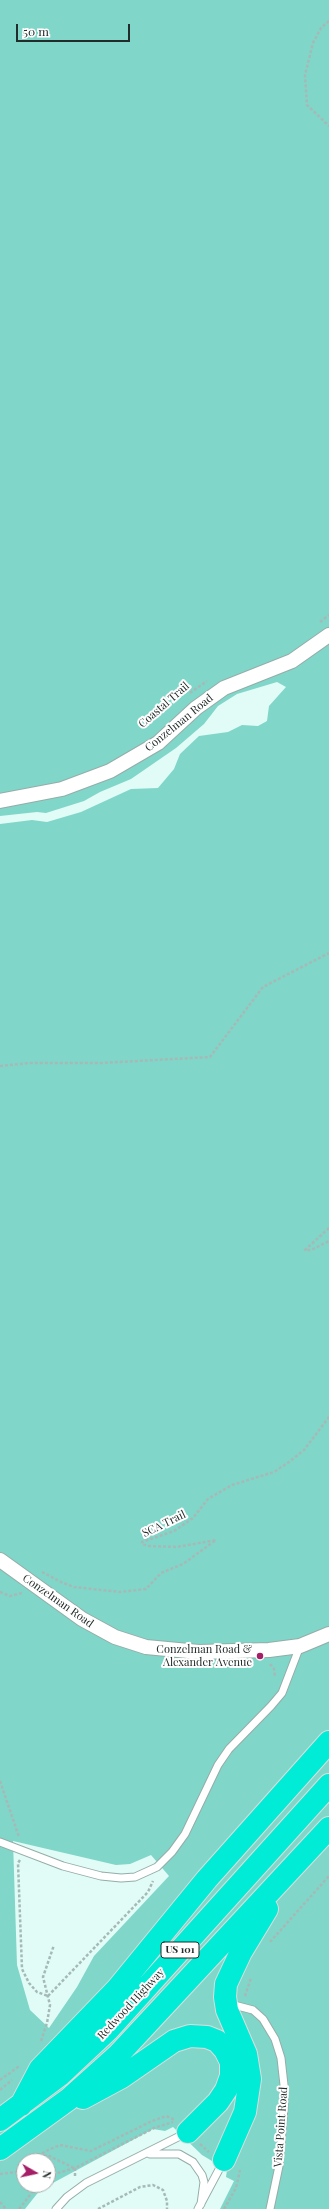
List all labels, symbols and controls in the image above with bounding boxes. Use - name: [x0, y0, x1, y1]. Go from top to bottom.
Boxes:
- scale bar: [18, 16, 132, 42]
- text: 50 m: [23, 23, 49, 39]
- street label: Coastal Trail: [136, 679, 192, 731]
- street label: Conzelman Road: [142, 692, 216, 754]
- street label: SCA Trail: [140, 1508, 188, 1540]
- street label: Conzelman Road: [20, 1572, 96, 1630]
- place label: Conzelman Road & Alexander Avenue: [156, 1643, 252, 1669]
- marker: Conzelman Road & Alexander Avenue: [255, 1651, 265, 1661]
- road number: US 101: [161, 1942, 199, 1958]
- street label: Redwood Highway: [95, 1966, 167, 2042]
- street label: Vista Point Road: [272, 2086, 290, 2168]
- north arrow: [16, 2153, 56, 2193]
- text: N: [39, 2170, 55, 2180]

